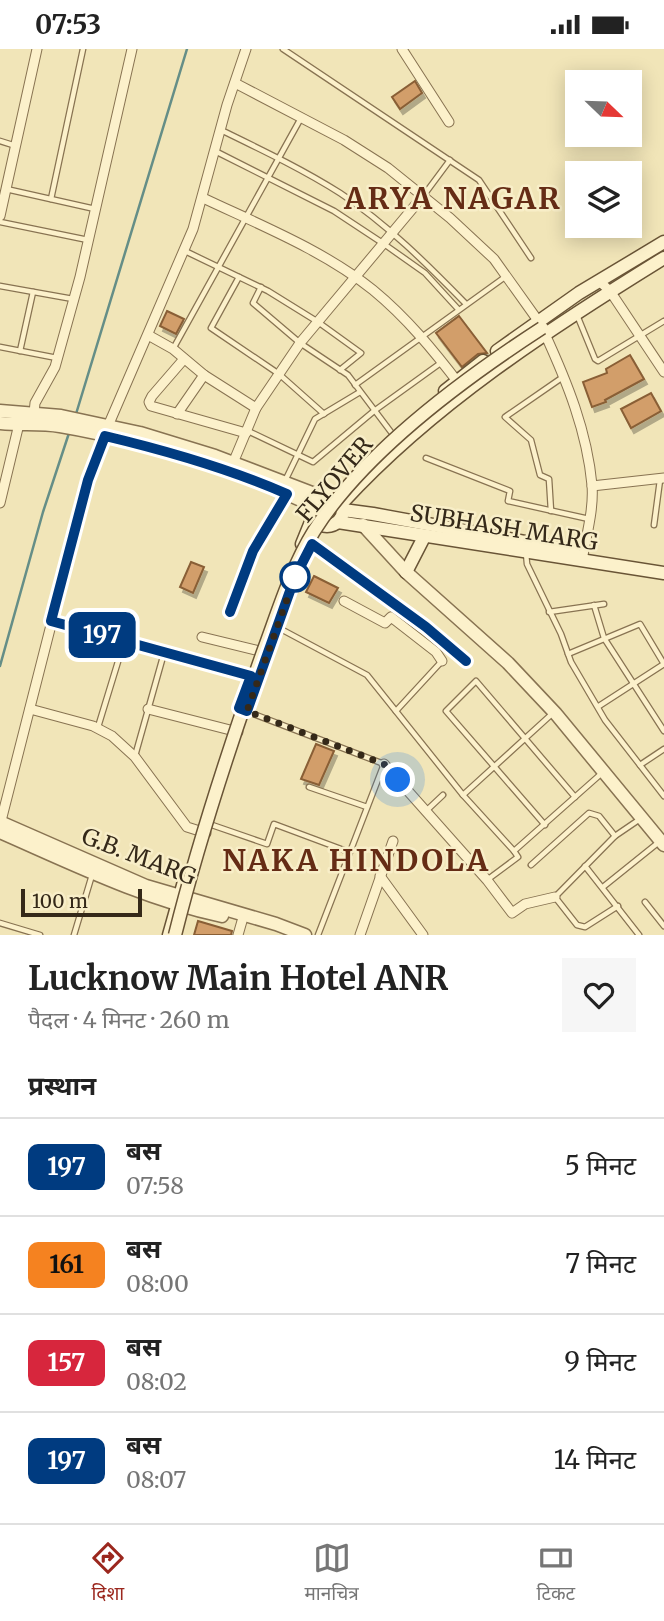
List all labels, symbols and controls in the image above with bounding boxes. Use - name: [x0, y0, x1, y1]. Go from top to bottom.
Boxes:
- text: 07:53: [35, 8, 101, 41]
- north arrow: [565, 70, 642, 147]
- map controls: [565, 70, 642, 238]
- button: layers: [565, 161, 642, 238]
- district label: ARYA NAGAR: [343, 179, 562, 217]
- street label: FLYOVER: [290, 430, 378, 528]
- street label: SUBHASH MARG: [408, 498, 600, 556]
- unlabelled marker: [280, 562, 310, 592]
- line badge: 197: [62, 612, 142, 658]
- text: 197: [83, 619, 121, 650]
- your location: [380, 762, 415, 797]
- street label: G.B. MARG: [78, 821, 201, 891]
- district label: NAKA HINDOLA: [222, 841, 490, 879]
- scale bar: [21, 886, 142, 918]
- text: 100 m: [32, 889, 88, 913]
- text: Lucknow Main Hotel ANR: [28, 958, 448, 999]
- button: heart: [562, 958, 636, 1032]
- text: पैदल · 4 मिनट · 260 m: [28, 1005, 230, 1034]
- text: प्रस्थान: [28, 1069, 96, 1102]
- text: बस: [126, 1134, 161, 1167]
- text: 5 मिनट: [565, 1149, 636, 1182]
- text: 197: [47, 1151, 86, 1182]
- text: 07:58: [126, 1171, 184, 1200]
- text: बस: [126, 1232, 161, 1265]
- text: 7 मिनट: [565, 1247, 636, 1280]
- text: 161: [49, 1249, 84, 1280]
- text: 08:00: [126, 1269, 189, 1298]
- text: बस: [126, 1330, 161, 1363]
- text: 9 मिनट: [564, 1345, 636, 1378]
- text: 157: [48, 1347, 85, 1378]
- text: 08:02: [126, 1367, 187, 1396]
- text: बस: [126, 1428, 161, 1461]
- text: 14 मिनट: [554, 1443, 636, 1476]
- text: 197: [47, 1445, 86, 1476]
- text: 08:07: [126, 1465, 186, 1494]
- tab: दिशा: [89, 1539, 127, 1608]
- tab: मानचित्र: [305, 1539, 359, 1608]
- tab: टिकट: [536, 1539, 575, 1608]

